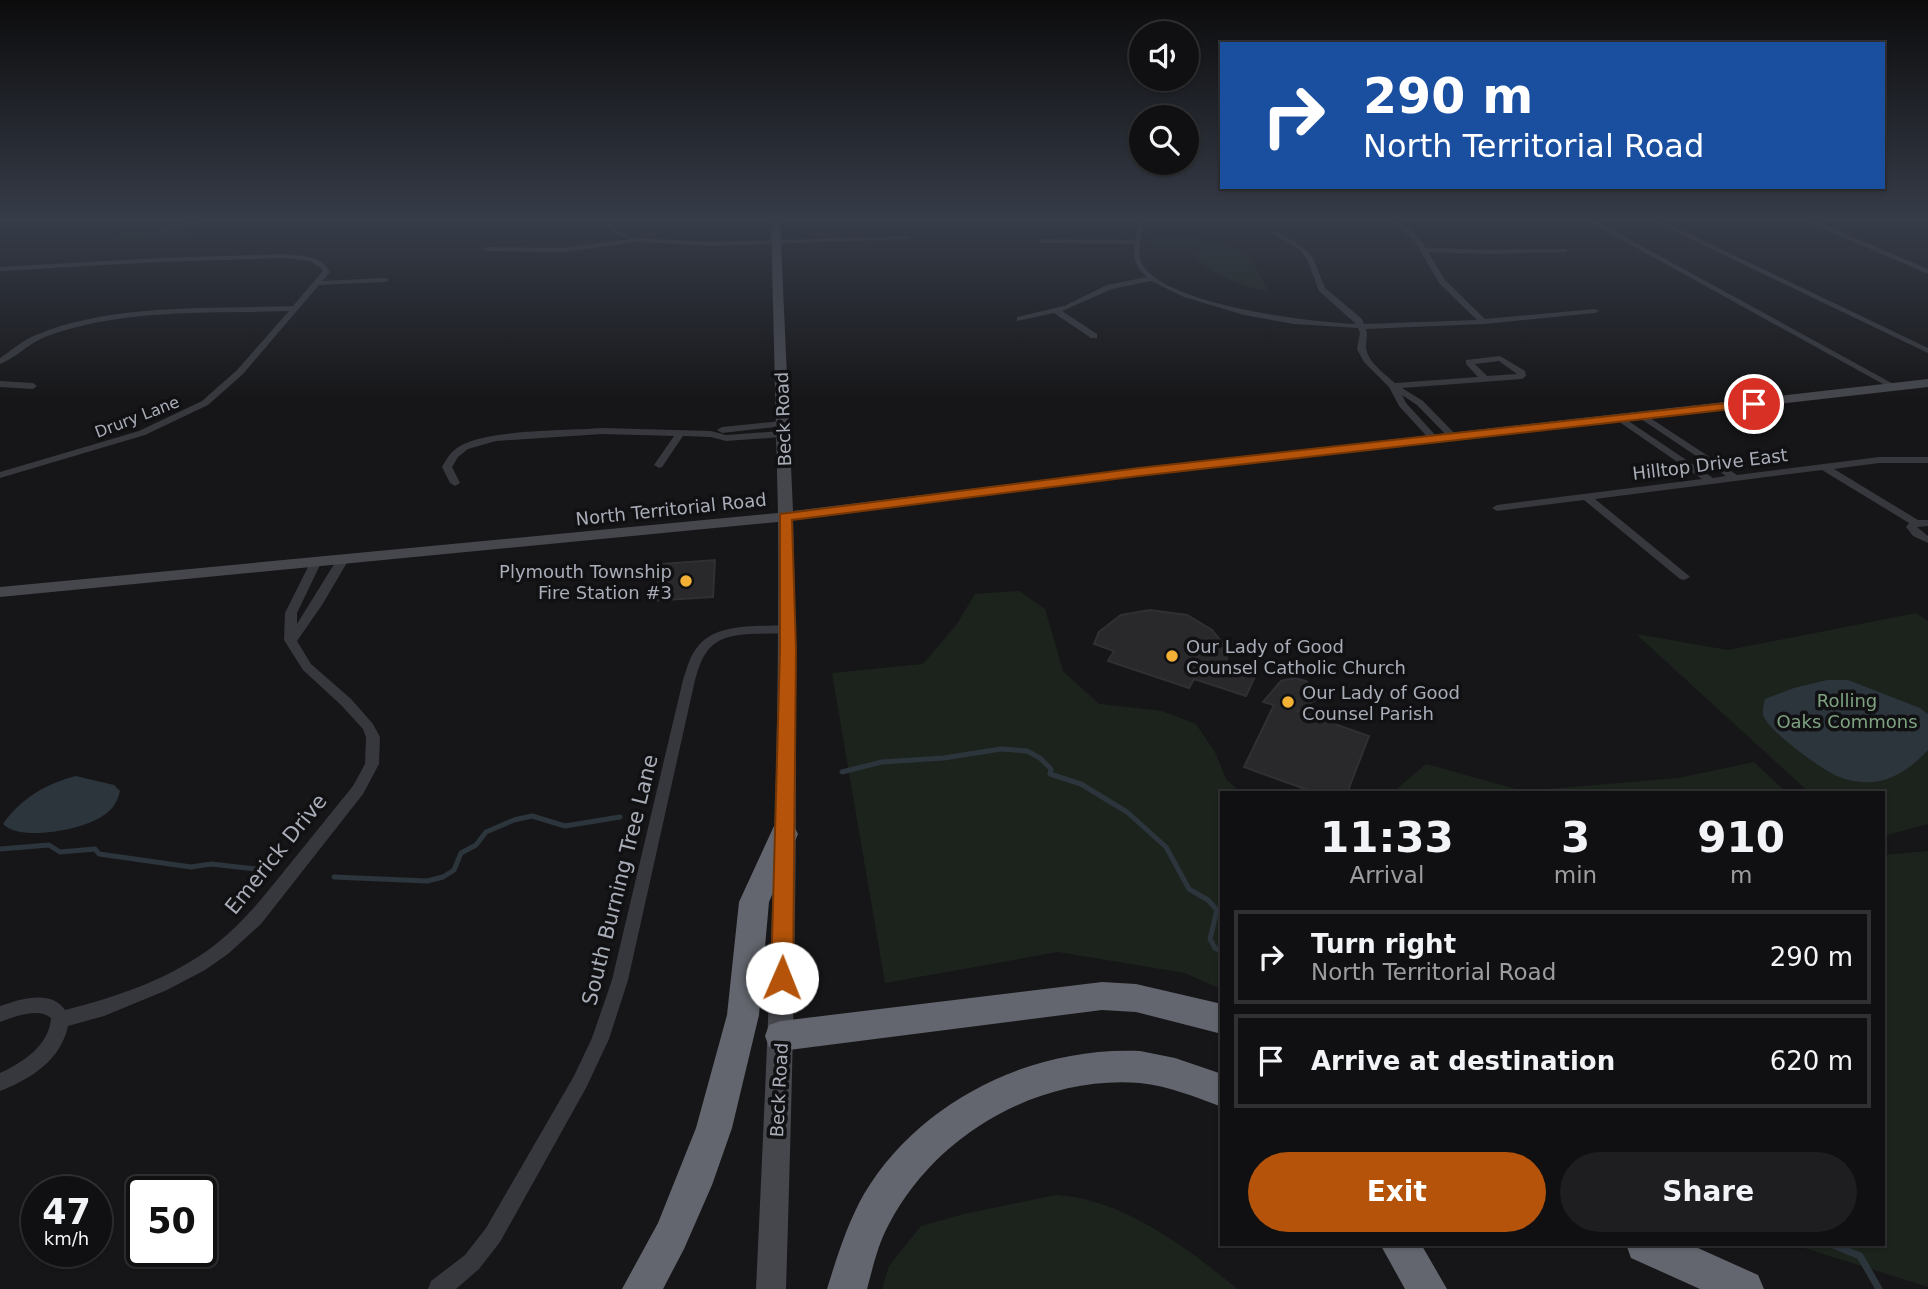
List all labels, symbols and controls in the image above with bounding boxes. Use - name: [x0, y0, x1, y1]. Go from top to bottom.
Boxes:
- map controls: [1129, 21, 1199, 175]
- button: sound: [1129, 21, 1199, 91]
- text: 290 m: [1363, 68, 1533, 125]
- icon: right: [1248, 70, 1339, 161]
- button: search: [1129, 105, 1199, 175]
- text: North Territorial Road: [1363, 127, 1704, 165]
- street label: Beck Road: [771, 371, 795, 467]
- pin: [1724, 374, 1784, 434]
- icon: arrive: [1735, 385, 1773, 423]
- street label: Drury Lane: [92, 392, 182, 442]
- street label: Hilltop Drive East: [1631, 444, 1789, 484]
- street label: North Territorial Road: [574, 489, 768, 529]
- place label: Plymouth Township Fire Station #3: [499, 561, 672, 603]
- marker: Plymouth Township Fire Station #3: [678, 573, 694, 589]
- place label: Our Lady of Good Counsel Catholic Church: [1186, 636, 1406, 678]
- marker: Our Lady of Good Counsel Catholic Church: [1164, 648, 1180, 664]
- place label: Our Lady of Good Counsel Parish: [1302, 682, 1460, 724]
- park label: Rolling Oaks Commons: [1776, 690, 1918, 732]
- marker: Our Lady of Good Counsel Parish: [1280, 694, 1296, 710]
- street label: South Burning Tree Lane: [577, 752, 663, 1008]
- street label: Emerick Drive: [220, 789, 332, 919]
- text: 11:33: [1320, 813, 1454, 862]
- text: 3: [1561, 813, 1590, 862]
- text: 910: [1697, 813, 1785, 862]
- text: Arrival: [1350, 862, 1424, 888]
- text: min: [1554, 862, 1597, 888]
- text: m: [1730, 862, 1752, 888]
- text: Turn right: [1311, 929, 1456, 959]
- icon: right: [1252, 938, 1290, 976]
- position arrow: [745, 941, 819, 1015]
- text: 290 m: [1770, 942, 1853, 972]
- text: North Territorial Road: [1311, 959, 1556, 985]
- street label: Beck Road: [766, 1042, 792, 1138]
- icon: arrive: [1252, 1042, 1290, 1080]
- text: Arrive at destination: [1311, 1046, 1615, 1076]
- text: 620 m: [1770, 1046, 1853, 1076]
- button: Exit: [1248, 1152, 1546, 1232]
- button: Share: [1560, 1152, 1857, 1232]
- speed limit sign: 50: [126, 1176, 217, 1267]
- text: 47: [42, 1192, 91, 1232]
- text: km/h: [44, 1228, 89, 1249]

